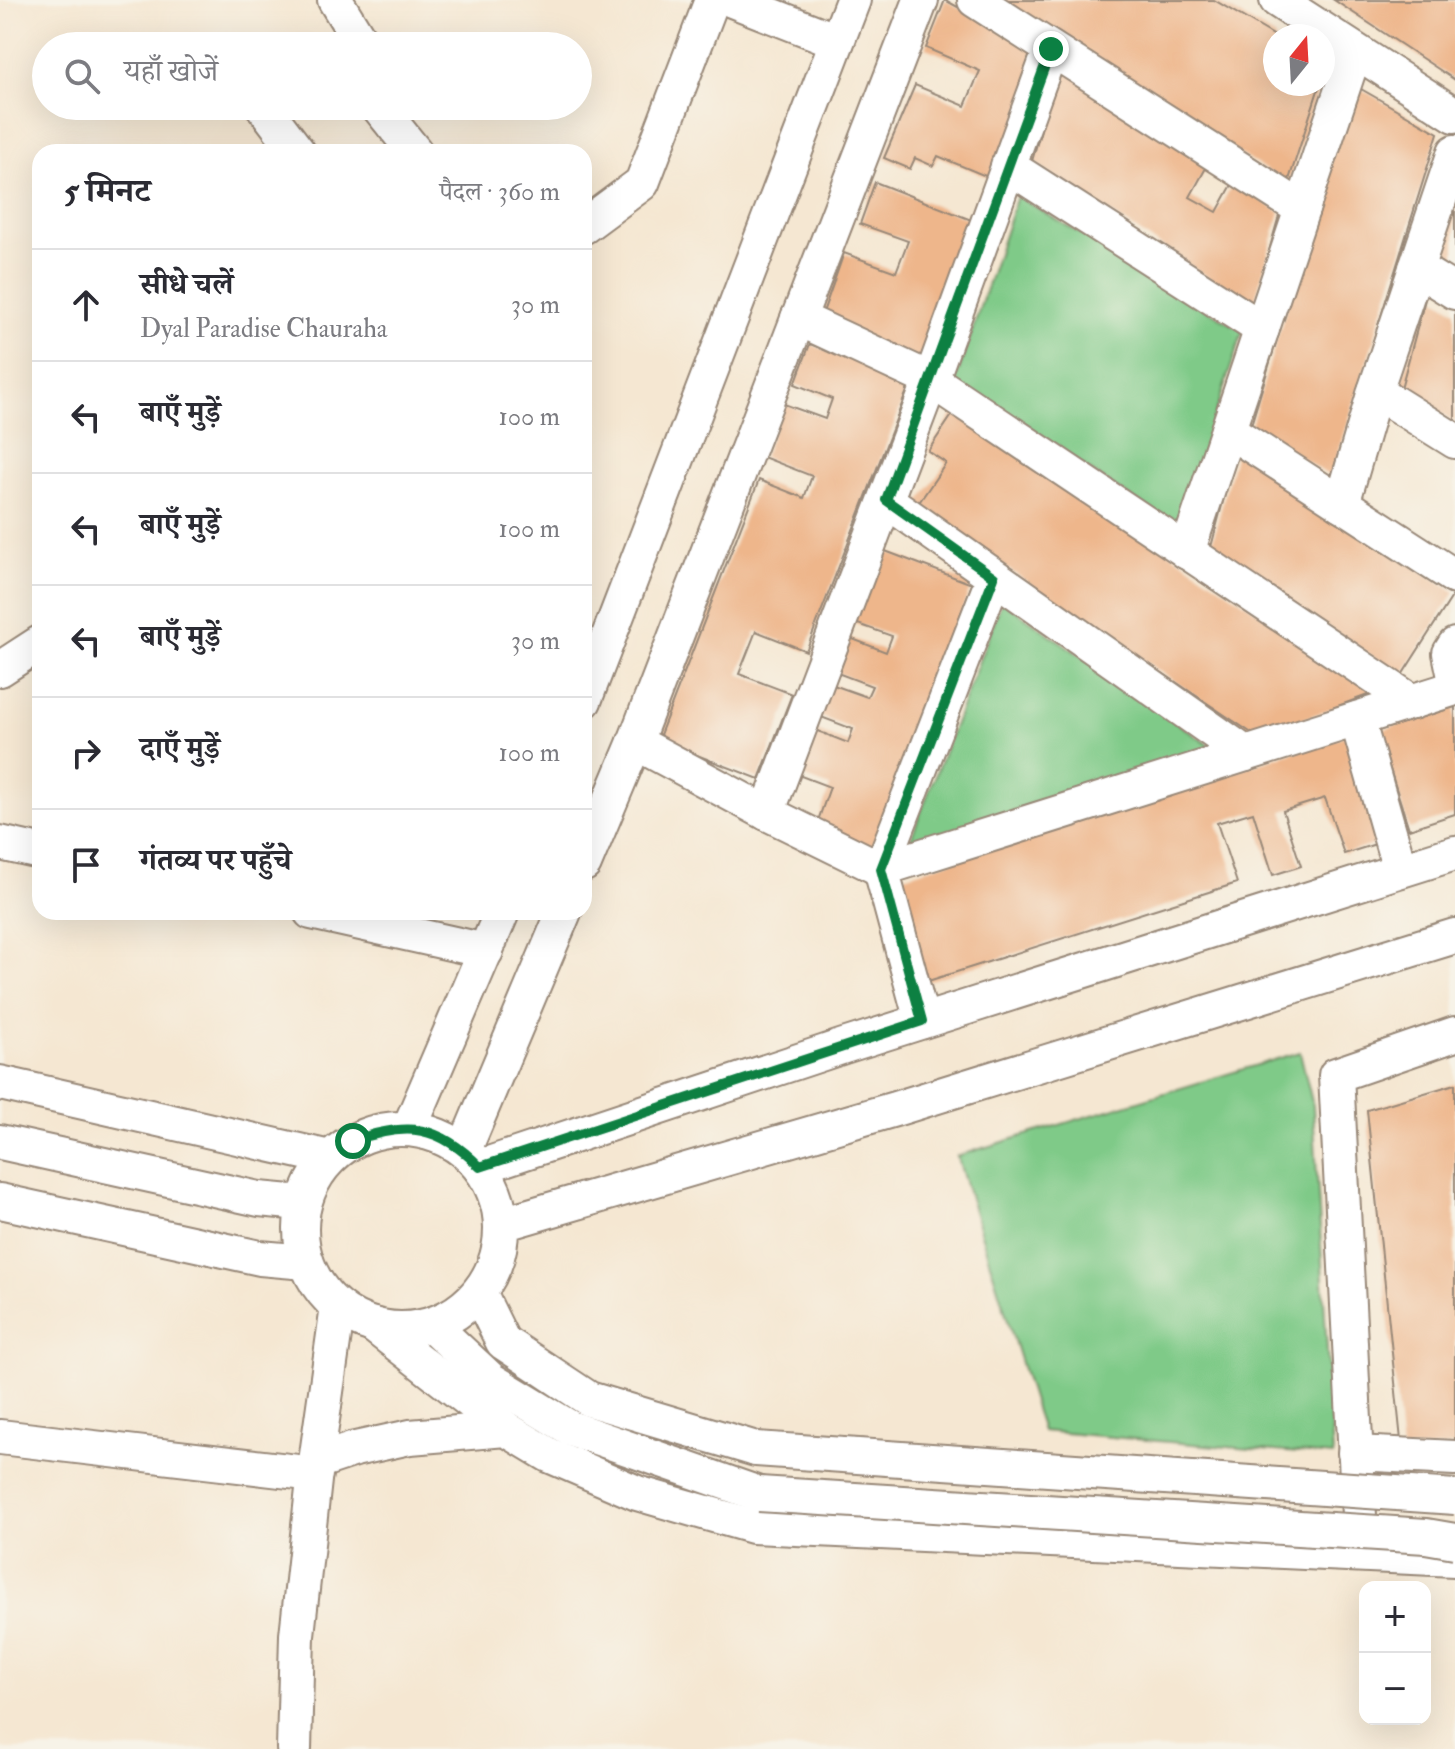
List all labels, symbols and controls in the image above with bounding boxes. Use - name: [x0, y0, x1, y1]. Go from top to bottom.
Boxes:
- north arrow: [1263, 24, 1335, 96]
- route end: [1033, 31, 1069, 67]
- search box: [32, 32, 592, 120]
- text: यहाँ खोजें: [124, 53, 218, 90]
- icon: search: [60, 54, 104, 98]
- text: 5 मिनट: [64, 170, 151, 213]
- text: पैदल · 360 m: [439, 176, 560, 208]
- text: सीधे चलें: [140, 266, 233, 303]
- icon: ahead: [64, 283, 108, 327]
- text: 30 m: [511, 289, 560, 321]
- text: Dyal Paradise Chauraha: [140, 313, 388, 345]
- text: बाएँ मुड़ें: [140, 394, 221, 431]
- icon: left: [64, 395, 108, 439]
- text: 100 m: [499, 401, 560, 433]
- text: बाएँ मुड़ें: [140, 506, 221, 543]
- icon: left: [64, 507, 108, 551]
- text: 100 m: [499, 513, 560, 545]
- text: बाएँ मुड़ें: [140, 618, 221, 655]
- icon: left: [64, 619, 108, 663]
- text: 30 m: [511, 625, 560, 657]
- text: दाएँ मुड़ें: [140, 730, 220, 767]
- icon: right: [64, 731, 108, 775]
- text: 100 m: [499, 737, 560, 769]
- text: गंतव्य पर पहुँचे: [140, 842, 291, 879]
- icon: arrive: [64, 843, 108, 887]
- route start: [335, 1123, 371, 1159]
- map controls: [1359, 1581, 1431, 1725]
- button: +: [1359, 1581, 1431, 1653]
- button: −: [1359, 1653, 1431, 1725]

